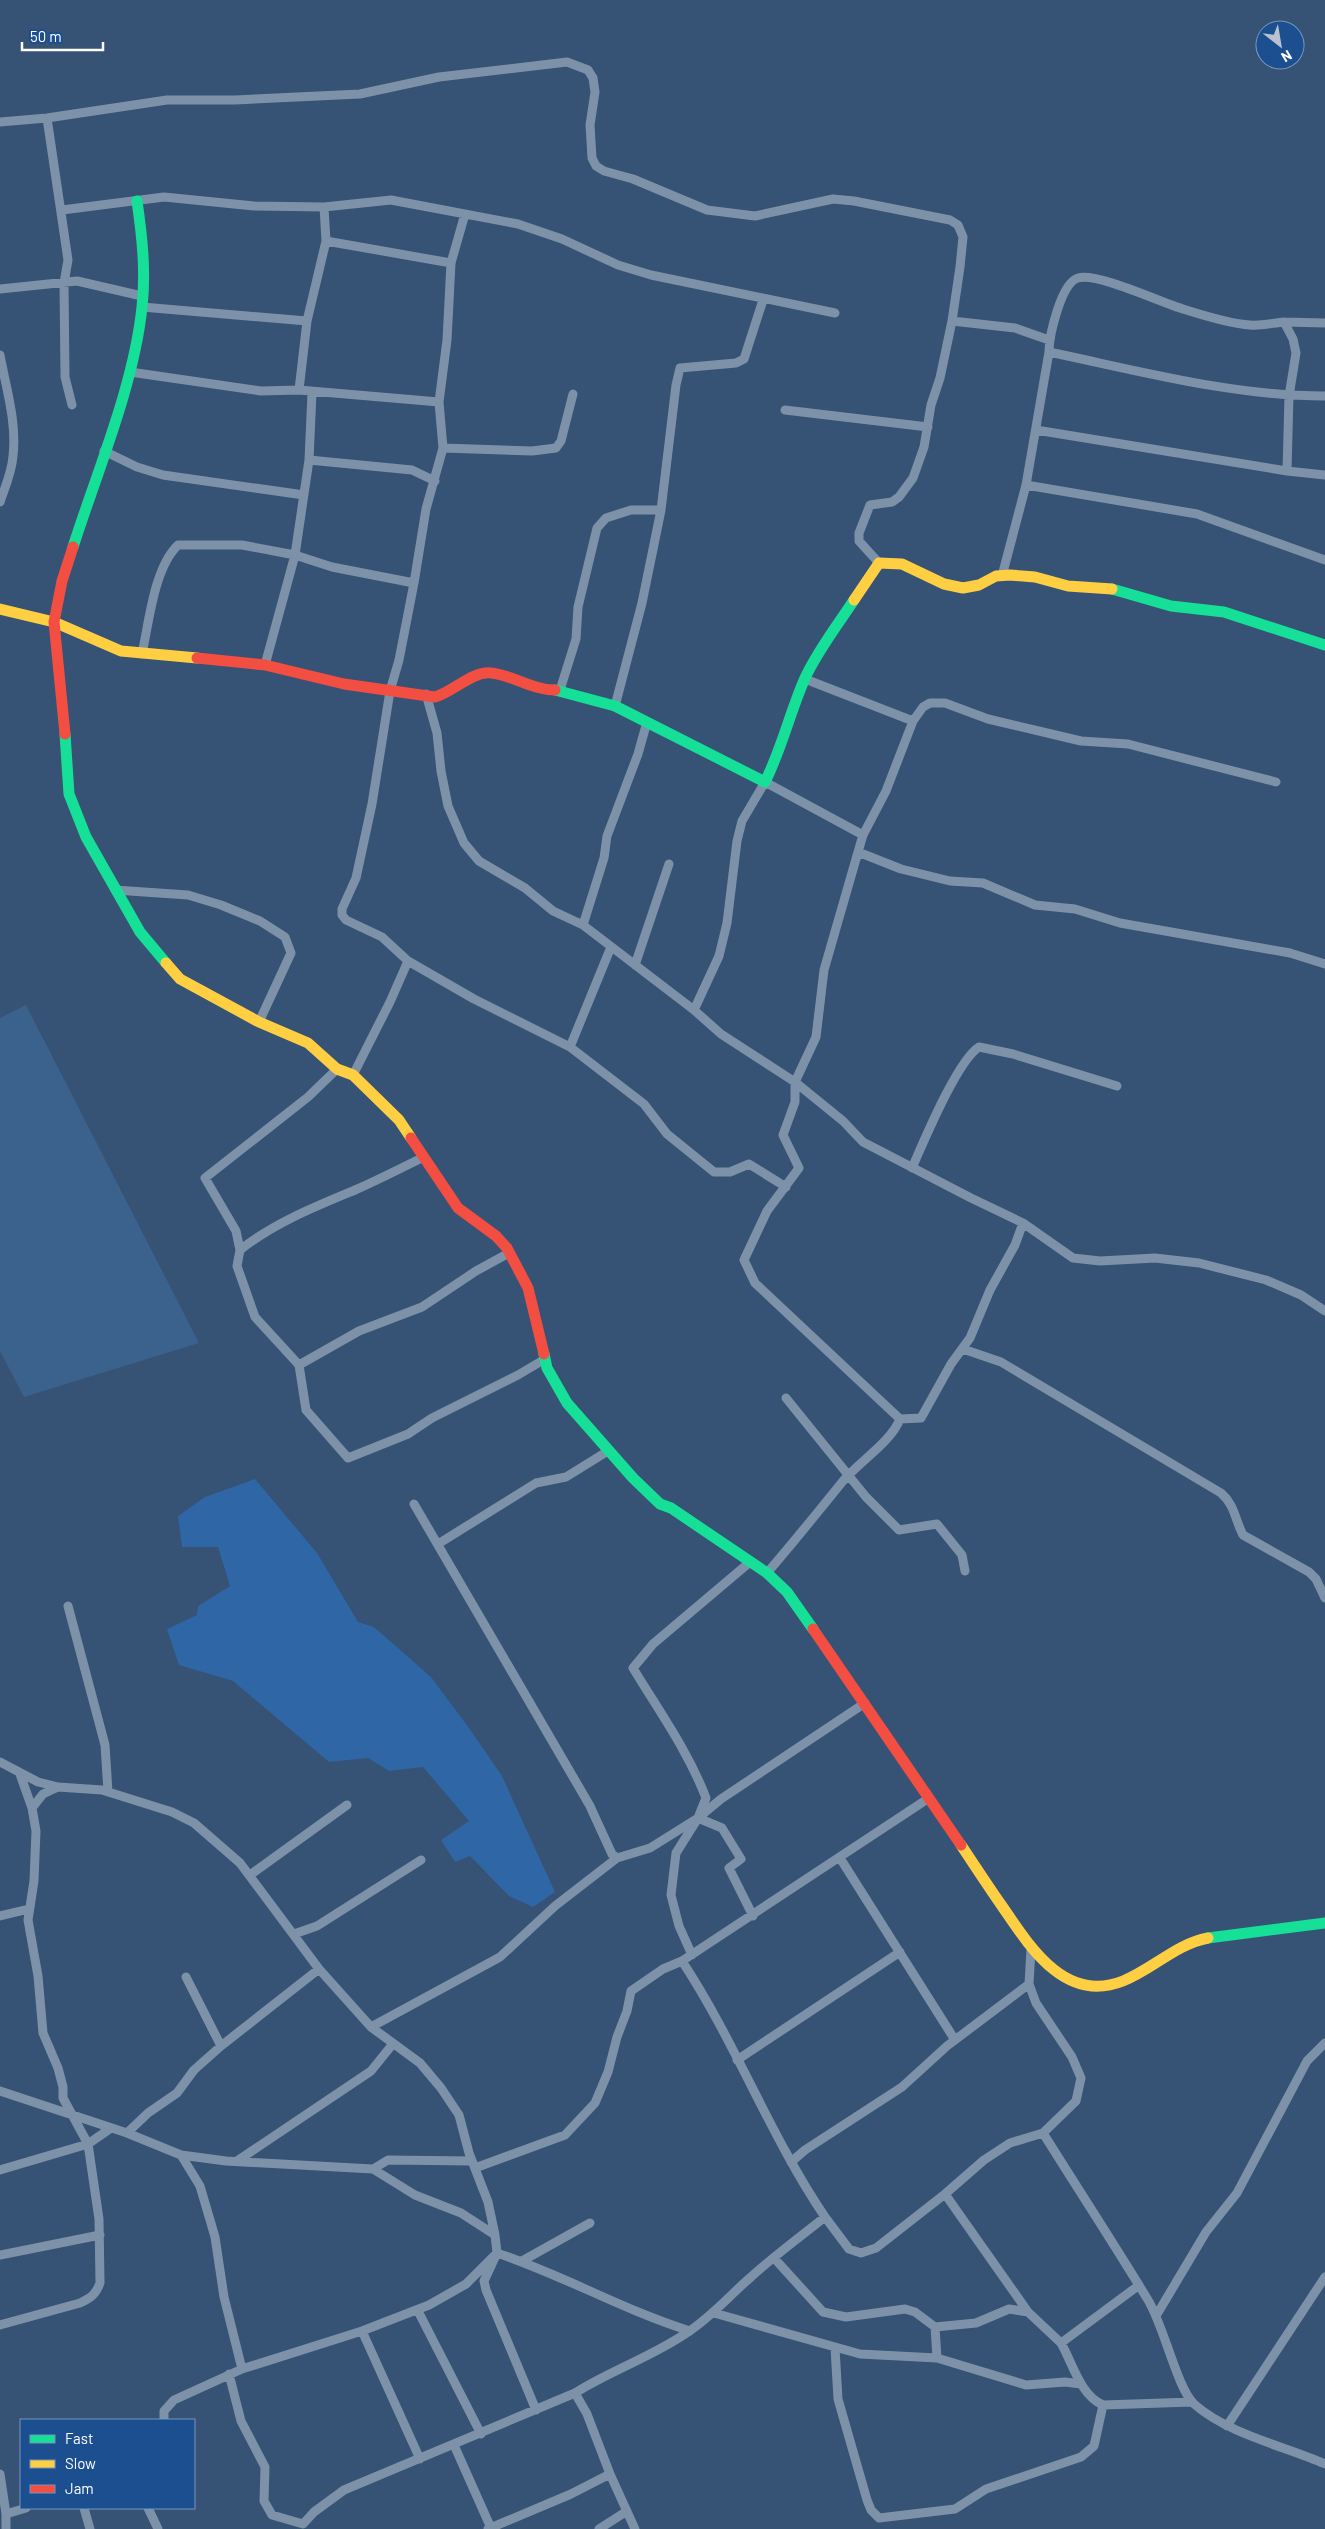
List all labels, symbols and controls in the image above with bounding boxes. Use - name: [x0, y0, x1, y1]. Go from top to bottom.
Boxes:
- scale bar: [22, 20, 104, 52]
- north arrow: [1255, 20, 1305, 70]
- text: 50 m: [30, 27, 62, 45]
- text: N: [1279, 47, 1295, 66]
- legend: [20, 2419, 195, 2509]
- text: Fast: [65, 2429, 93, 2447]
- text: Slow: [65, 2454, 96, 2472]
- text: Jam: [65, 2479, 94, 2497]

